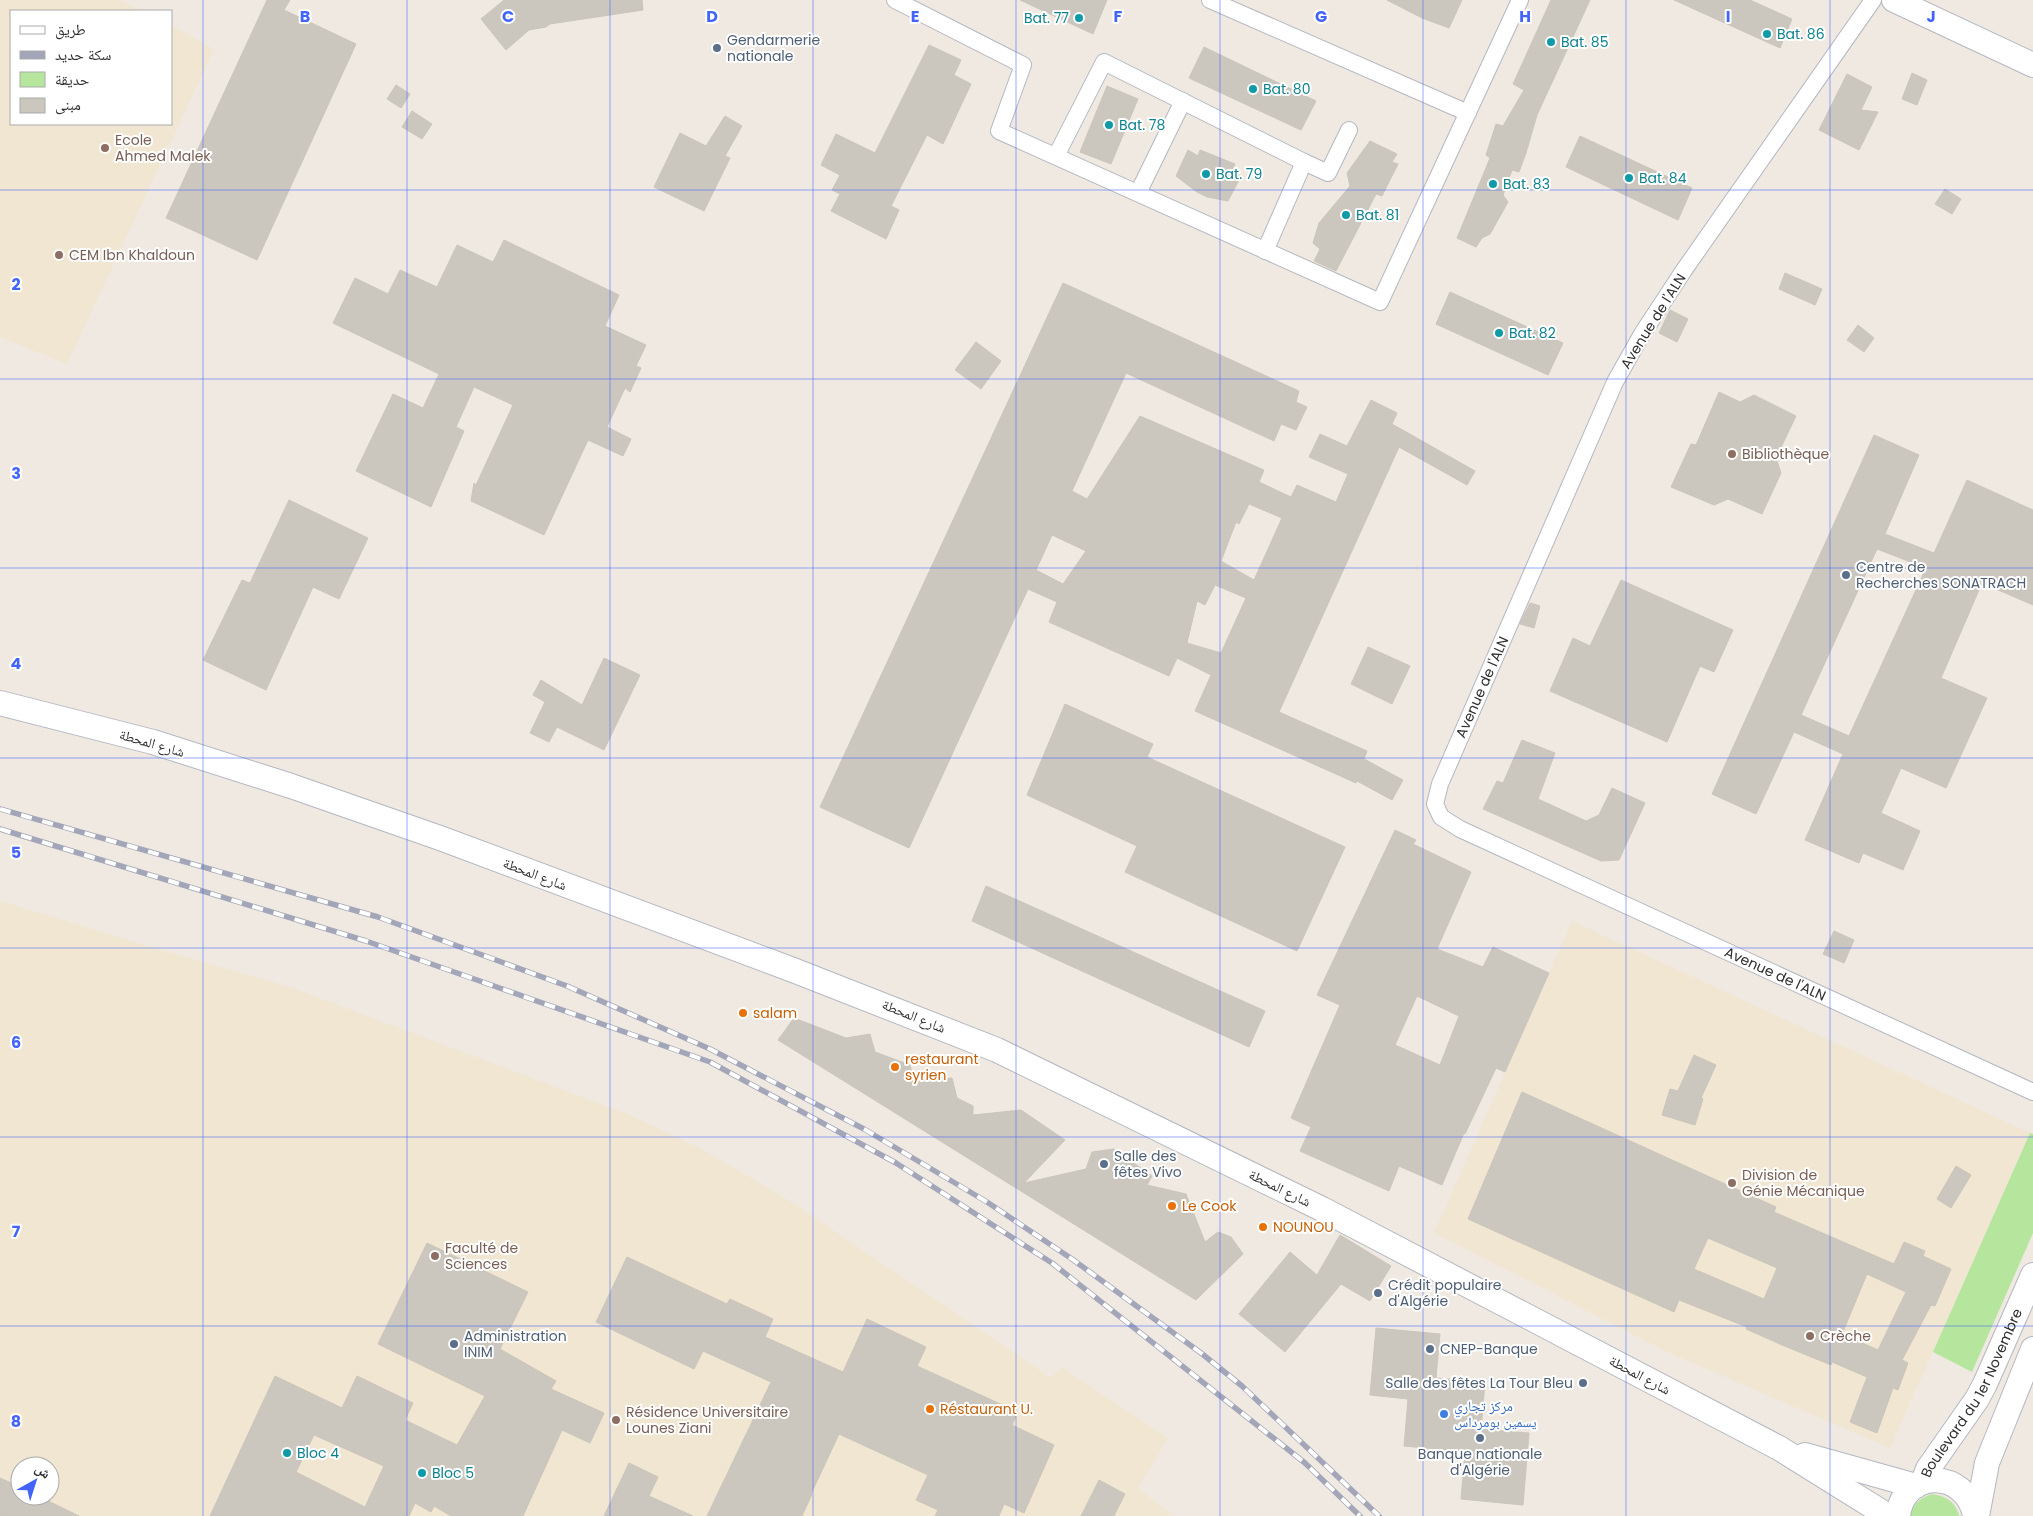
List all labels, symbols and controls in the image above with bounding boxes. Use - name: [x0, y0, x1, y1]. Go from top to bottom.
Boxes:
- text: B: [300, 5, 310, 28]
- text: C: [502, 5, 514, 28]
- text: D: [706, 5, 718, 28]
- text: E: [911, 5, 919, 28]
- text: F: [1114, 5, 1123, 28]
- text: G: [1315, 5, 1327, 28]
- text: H: [1519, 5, 1531, 28]
- text: I: [1726, 5, 1730, 28]
- text: J: [1926, 5, 1936, 28]
- place label: Bat. 77: [1024, 8, 1069, 28]
- legend: [10, 10, 172, 125]
- marker: Bat. 77: [1073, 12, 1085, 24]
- text: طريق: [55, 19, 86, 40]
- place label: Bat. 86: [1777, 24, 1825, 44]
- marker: Bat. 86: [1761, 28, 1773, 40]
- place label: Gendarmerie nationale: [727, 30, 820, 66]
- place label: Bat. 85: [1561, 32, 1608, 52]
- marker: Bat. 85: [1545, 36, 1557, 48]
- marker: Gendarmerie nationale: [711, 42, 723, 54]
- text: سكة حديد: [55, 44, 112, 65]
- text: حديقة: [55, 69, 90, 90]
- place label: Bat. 80: [1263, 79, 1310, 99]
- marker: Bat. 80: [1247, 83, 1259, 95]
- text: مبنى: [55, 94, 81, 115]
- place label: Bat. 78: [1119, 115, 1165, 135]
- marker: Bat. 78: [1103, 119, 1115, 131]
- place label: Ecole Ahmed Malek: [115, 130, 211, 166]
- marker: Ecole Ahmed Malek: [99, 142, 111, 154]
- place label: Bat. 79: [1216, 164, 1262, 184]
- marker: Bat. 79: [1200, 168, 1212, 180]
- place label: Bat. 84: [1639, 168, 1687, 188]
- marker: Bat. 84: [1623, 172, 1635, 184]
- place label: Bat. 83: [1503, 174, 1550, 194]
- marker: Bat. 83: [1487, 178, 1499, 190]
- place label: Bat. 81: [1356, 205, 1399, 225]
- marker: Bat. 81: [1340, 209, 1352, 221]
- place label: CEM Ibn Khaldoun: [69, 245, 195, 265]
- marker: CEM Ibn Khaldoun: [53, 249, 65, 261]
- street label: Avenue de l'ALN: [1616, 269, 1690, 373]
- text: 2: [11, 273, 21, 296]
- place label: Bat. 82: [1509, 323, 1556, 343]
- marker: Bat. 82: [1493, 327, 1505, 339]
- place label: Bibliothèque: [1742, 444, 1829, 464]
- marker: Bibliothèque: [1726, 448, 1738, 460]
- text: 3: [11, 462, 21, 485]
- place label: Centre de Recherches SONATRACH: [1856, 557, 2026, 593]
- marker: Centre de Recherches SONATRACH: [1840, 569, 1852, 581]
- street label: Avenue de l'ALN: [1451, 633, 1513, 741]
- text: 4: [11, 652, 22, 675]
- street label: شارع المحطة: [117, 724, 187, 762]
- text: 5: [11, 841, 21, 864]
- street label: شارع المحطة: [500, 853, 570, 895]
- street label: Avenue de l'ALN: [1721, 942, 1829, 1006]
- street label: شارع المحطة: [879, 994, 949, 1038]
- place label: salam: [753, 1003, 797, 1023]
- marker: salam: [737, 1007, 749, 1019]
- text: 6: [11, 1031, 21, 1054]
- place label: restaurant syrien: [905, 1049, 978, 1085]
- marker: restaurant syrien: [889, 1061, 901, 1073]
- place label: Salle des fêtes Vivo: [1114, 1146, 1182, 1182]
- marker: Salle des fêtes Vivo: [1098, 1158, 1110, 1170]
- street label: شارع المحطة: [1246, 1164, 1314, 1212]
- place label: Division de Génie Mécanique: [1742, 1165, 1865, 1201]
- marker: Division de Génie Mécanique: [1726, 1177, 1738, 1189]
- place label: Le Cook: [1182, 1196, 1237, 1216]
- marker: Le Cook: [1166, 1200, 1178, 1212]
- place label: NOUNOU: [1273, 1217, 1334, 1237]
- text: 7: [12, 1220, 21, 1243]
- marker: NOUNOU: [1257, 1221, 1269, 1233]
- place label: Faculté de Sciences: [445, 1238, 518, 1274]
- marker: Faculté de Sciences: [429, 1250, 441, 1262]
- place label: Crédit populaire d'Algérie: [1388, 1275, 1502, 1311]
- marker: Crédit populaire d'Algérie: [1372, 1287, 1384, 1299]
- street label: Boulevard du 1er Novembre: [1916, 1305, 2027, 1480]
- place label: Administration INIM: [464, 1326, 567, 1362]
- place label: Crèche: [1820, 1326, 1871, 1346]
- marker: Crèche: [1804, 1330, 1816, 1342]
- marker: Administration INIM: [448, 1338, 460, 1350]
- place label: CNEP-Banque: [1440, 1339, 1538, 1359]
- marker: CNEP-Banque: [1424, 1343, 1436, 1355]
- street label: شارع المحطة: [1606, 1350, 1674, 1400]
- place label: Salle des fêtes La Tour Bleu: [1385, 1373, 1573, 1393]
- marker: Salle des fêtes La Tour Bleu: [1577, 1377, 1589, 1389]
- place label: مركز تجاري يسمين بومرداس: [1454, 1396, 1537, 1432]
- place label: Réstaurant U.: [940, 1399, 1033, 1419]
- place label: Résidence Universitaire Lounes Ziani: [626, 1402, 789, 1438]
- marker: Réstaurant U.: [924, 1403, 936, 1415]
- marker: مركز تجاري يسمين بومرداس: [1438, 1408, 1450, 1420]
- text: 8: [11, 1410, 21, 1433]
- marker: Résidence Universitaire Lounes Ziani: [610, 1414, 622, 1426]
- marker: Banque nationale d'Algérie: [1474, 1432, 1486, 1444]
- place label: Bloc 4: [297, 1443, 339, 1463]
- place label: Banque nationale d'Algérie: [1418, 1444, 1542, 1480]
- marker: Bloc 4: [281, 1447, 293, 1459]
- north arrow: [10, 1456, 60, 1506]
- text: ش: [31, 1458, 55, 1483]
- place label: Bloc 5: [432, 1463, 474, 1483]
- marker: Bloc 5: [416, 1467, 428, 1479]

